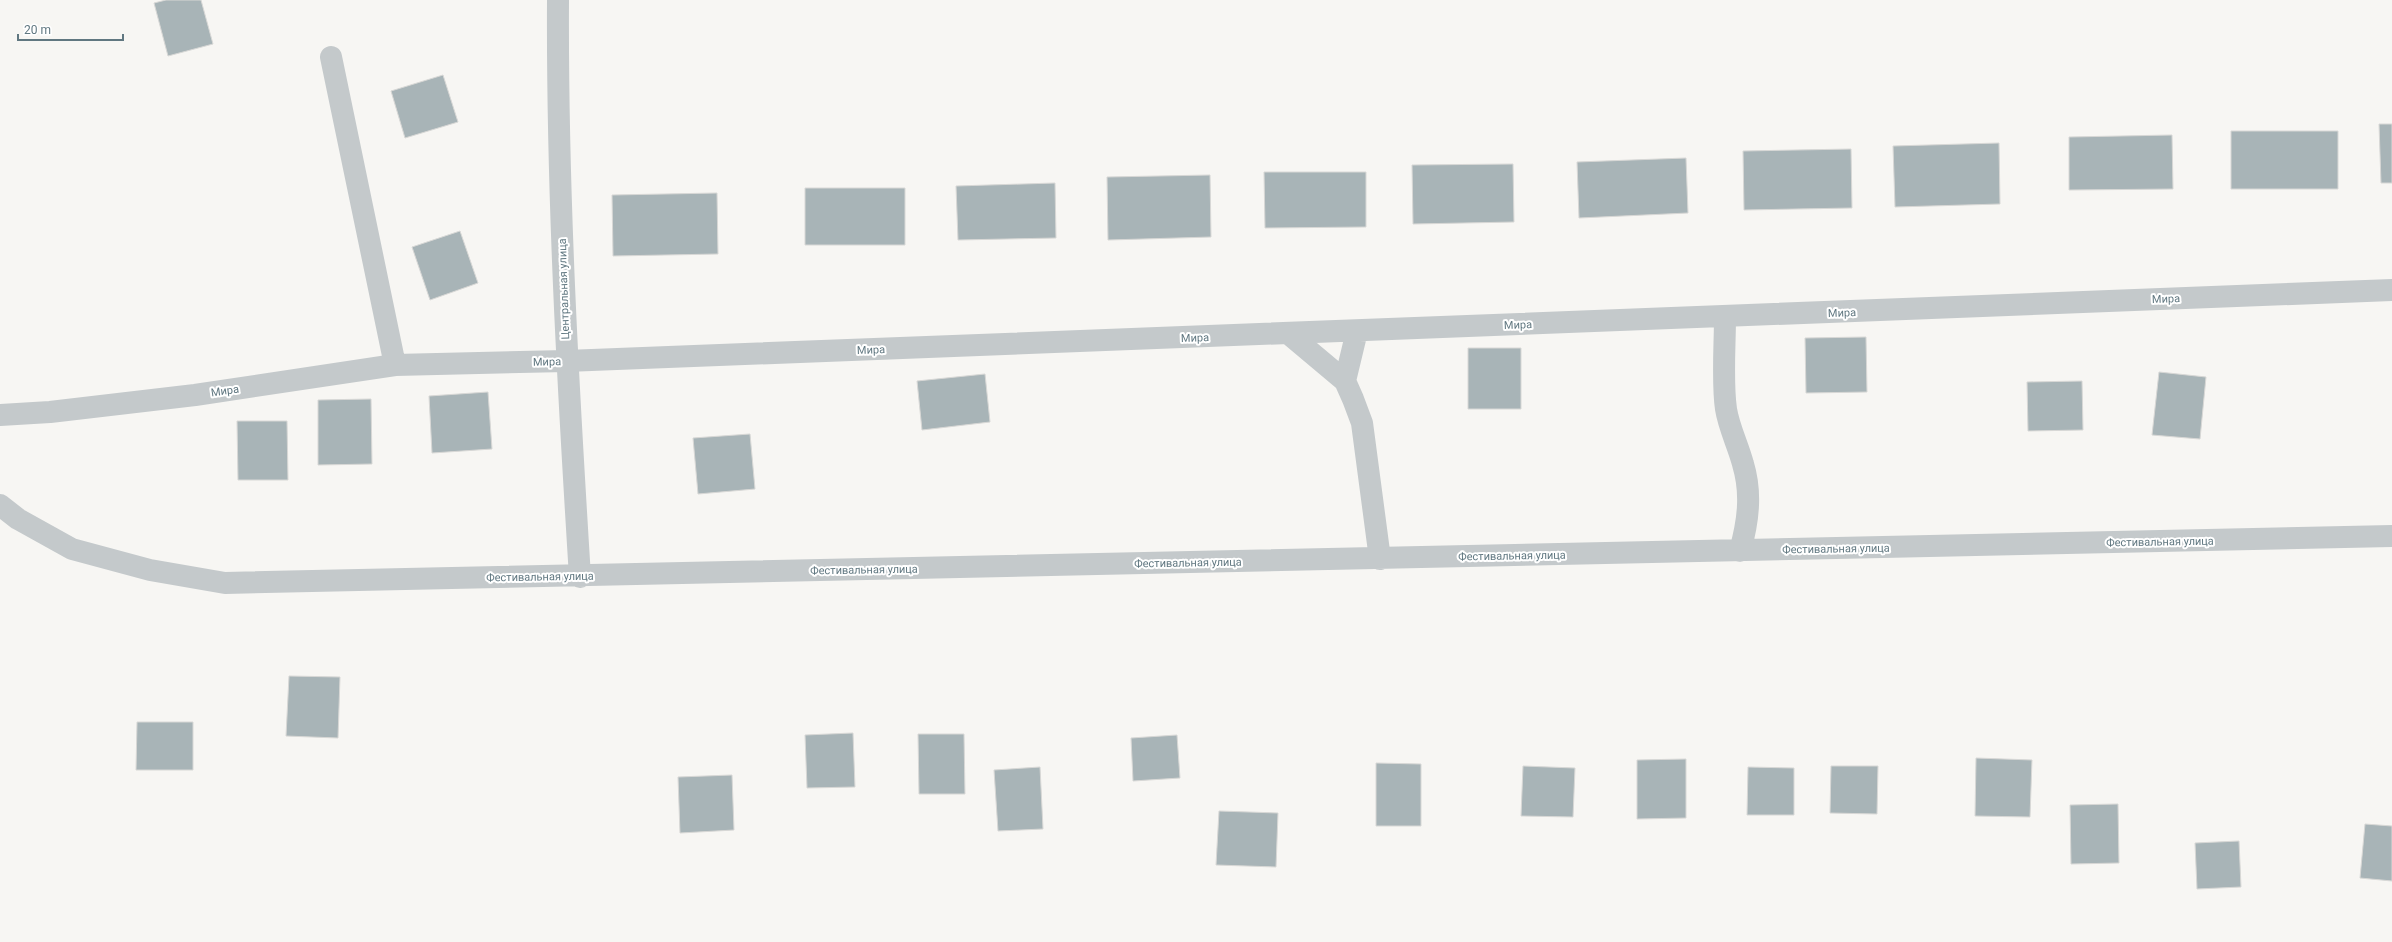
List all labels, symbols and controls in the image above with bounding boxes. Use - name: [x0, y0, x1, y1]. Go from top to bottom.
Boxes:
- scale bar: [18, 16, 123, 42]
- text: 20 m: [24, 23, 51, 37]
- street label: Центральная улица: [556, 238, 572, 340]
- street label: Мира: [2152, 292, 2180, 306]
- street label: Мира: [1828, 306, 1856, 320]
- street label: Мира: [1504, 318, 1532, 332]
- street label: Мира: [1181, 331, 1209, 345]
- street label: Мира: [857, 343, 885, 357]
- street label: Мира: [533, 355, 561, 369]
- street label: Мира: [210, 383, 240, 399]
- street label: Фестивальная улица: [2106, 535, 2214, 549]
- street label: Фестивальная улица: [1782, 542, 1890, 556]
- street label: Фестивальная улица: [1458, 549, 1566, 563]
- street label: Фестивальная улица: [1134, 556, 1242, 570]
- street label: Фестивальная улица: [810, 563, 918, 577]
- street label: Фестивальная улица: [486, 570, 594, 584]

